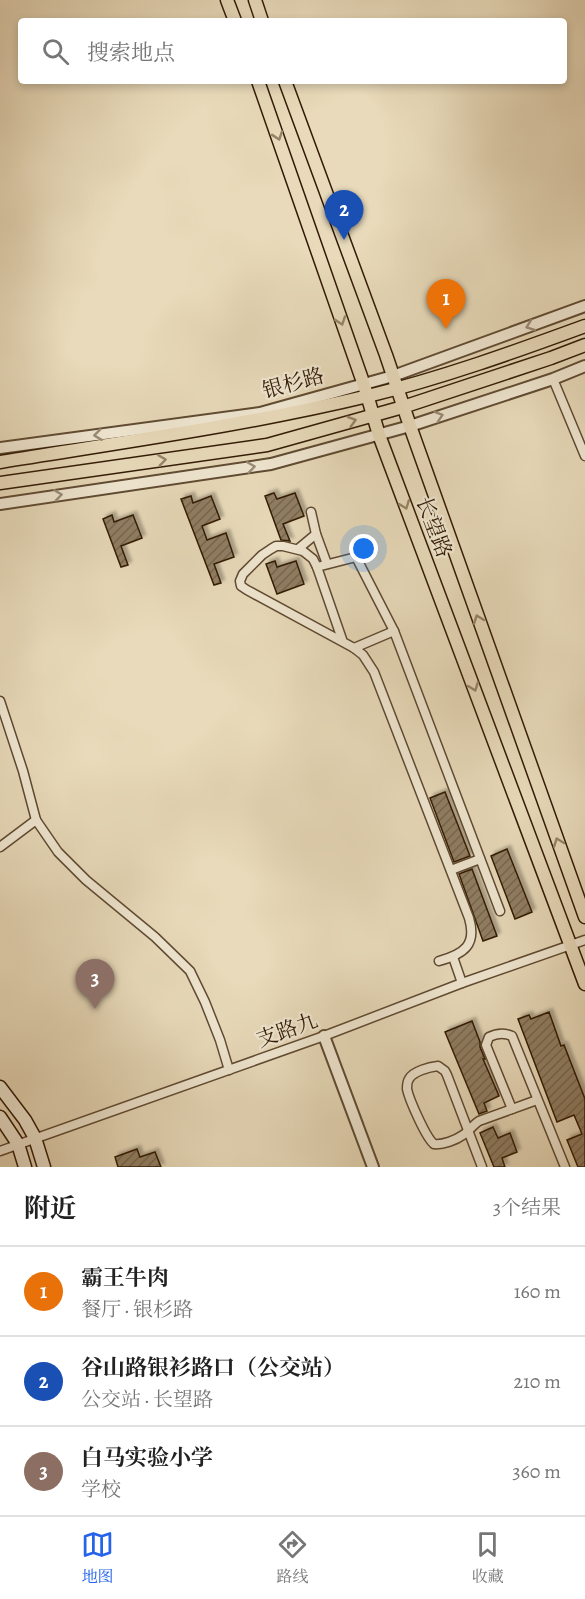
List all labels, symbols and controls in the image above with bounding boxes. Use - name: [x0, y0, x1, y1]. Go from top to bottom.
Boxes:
- search box: [18, 18, 567, 84]
- icon: search: [39, 35, 72, 68]
- text: 搜索地点: [87, 38, 175, 68]
- one-way arrow: [270, 130, 283, 141]
- pin: 2: [324, 190, 364, 240]
- pin: 1: [426, 280, 466, 329]
- one-way arrow: [334, 315, 347, 325]
- one-way arrow: [525, 319, 536, 331]
- street label: 银杉路: [259, 361, 327, 405]
- one-way arrow: [433, 411, 444, 423]
- one-way arrow: [347, 416, 357, 428]
- one-way arrow: [94, 429, 103, 441]
- one-way arrow: [157, 455, 166, 467]
- one-way arrow: [246, 462, 255, 474]
- one-way arrow: [53, 490, 63, 502]
- street label: 长望路: [410, 493, 458, 561]
- one-way arrow: [398, 499, 410, 510]
- your location: [349, 534, 378, 563]
- one-way arrow: [473, 614, 486, 625]
- one-way arrow: [466, 681, 479, 692]
- one-way arrow: [553, 837, 566, 848]
- pin: 3: [76, 960, 115, 1009]
- street label: 支路九: [253, 1006, 321, 1054]
- text: 附近: [24, 1191, 76, 1226]
- text: 3个结果: [493, 1194, 561, 1221]
- text: 霸王牛肉: [81, 1263, 169, 1293]
- text: 1: [40, 1278, 47, 1305]
- text: 160 m: [514, 1278, 561, 1305]
- text: 餐厅 · 银杉路: [81, 1296, 193, 1323]
- text: 谷山路银衫路口（公交站）: [81, 1353, 345, 1383]
- text: 2: [39, 1368, 48, 1395]
- text: 210 m: [513, 1368, 561, 1395]
- text: 公交站 · 长望路: [81, 1386, 213, 1413]
- text: 白马实验小学: [81, 1443, 213, 1473]
- text: 3: [39, 1458, 48, 1485]
- text: 360 m: [512, 1458, 561, 1485]
- text: 学校: [81, 1476, 121, 1503]
- tab: 地图: [81, 1528, 114, 1588]
- tab: 路线: [276, 1528, 309, 1588]
- tab: 收藏: [471, 1528, 504, 1588]

